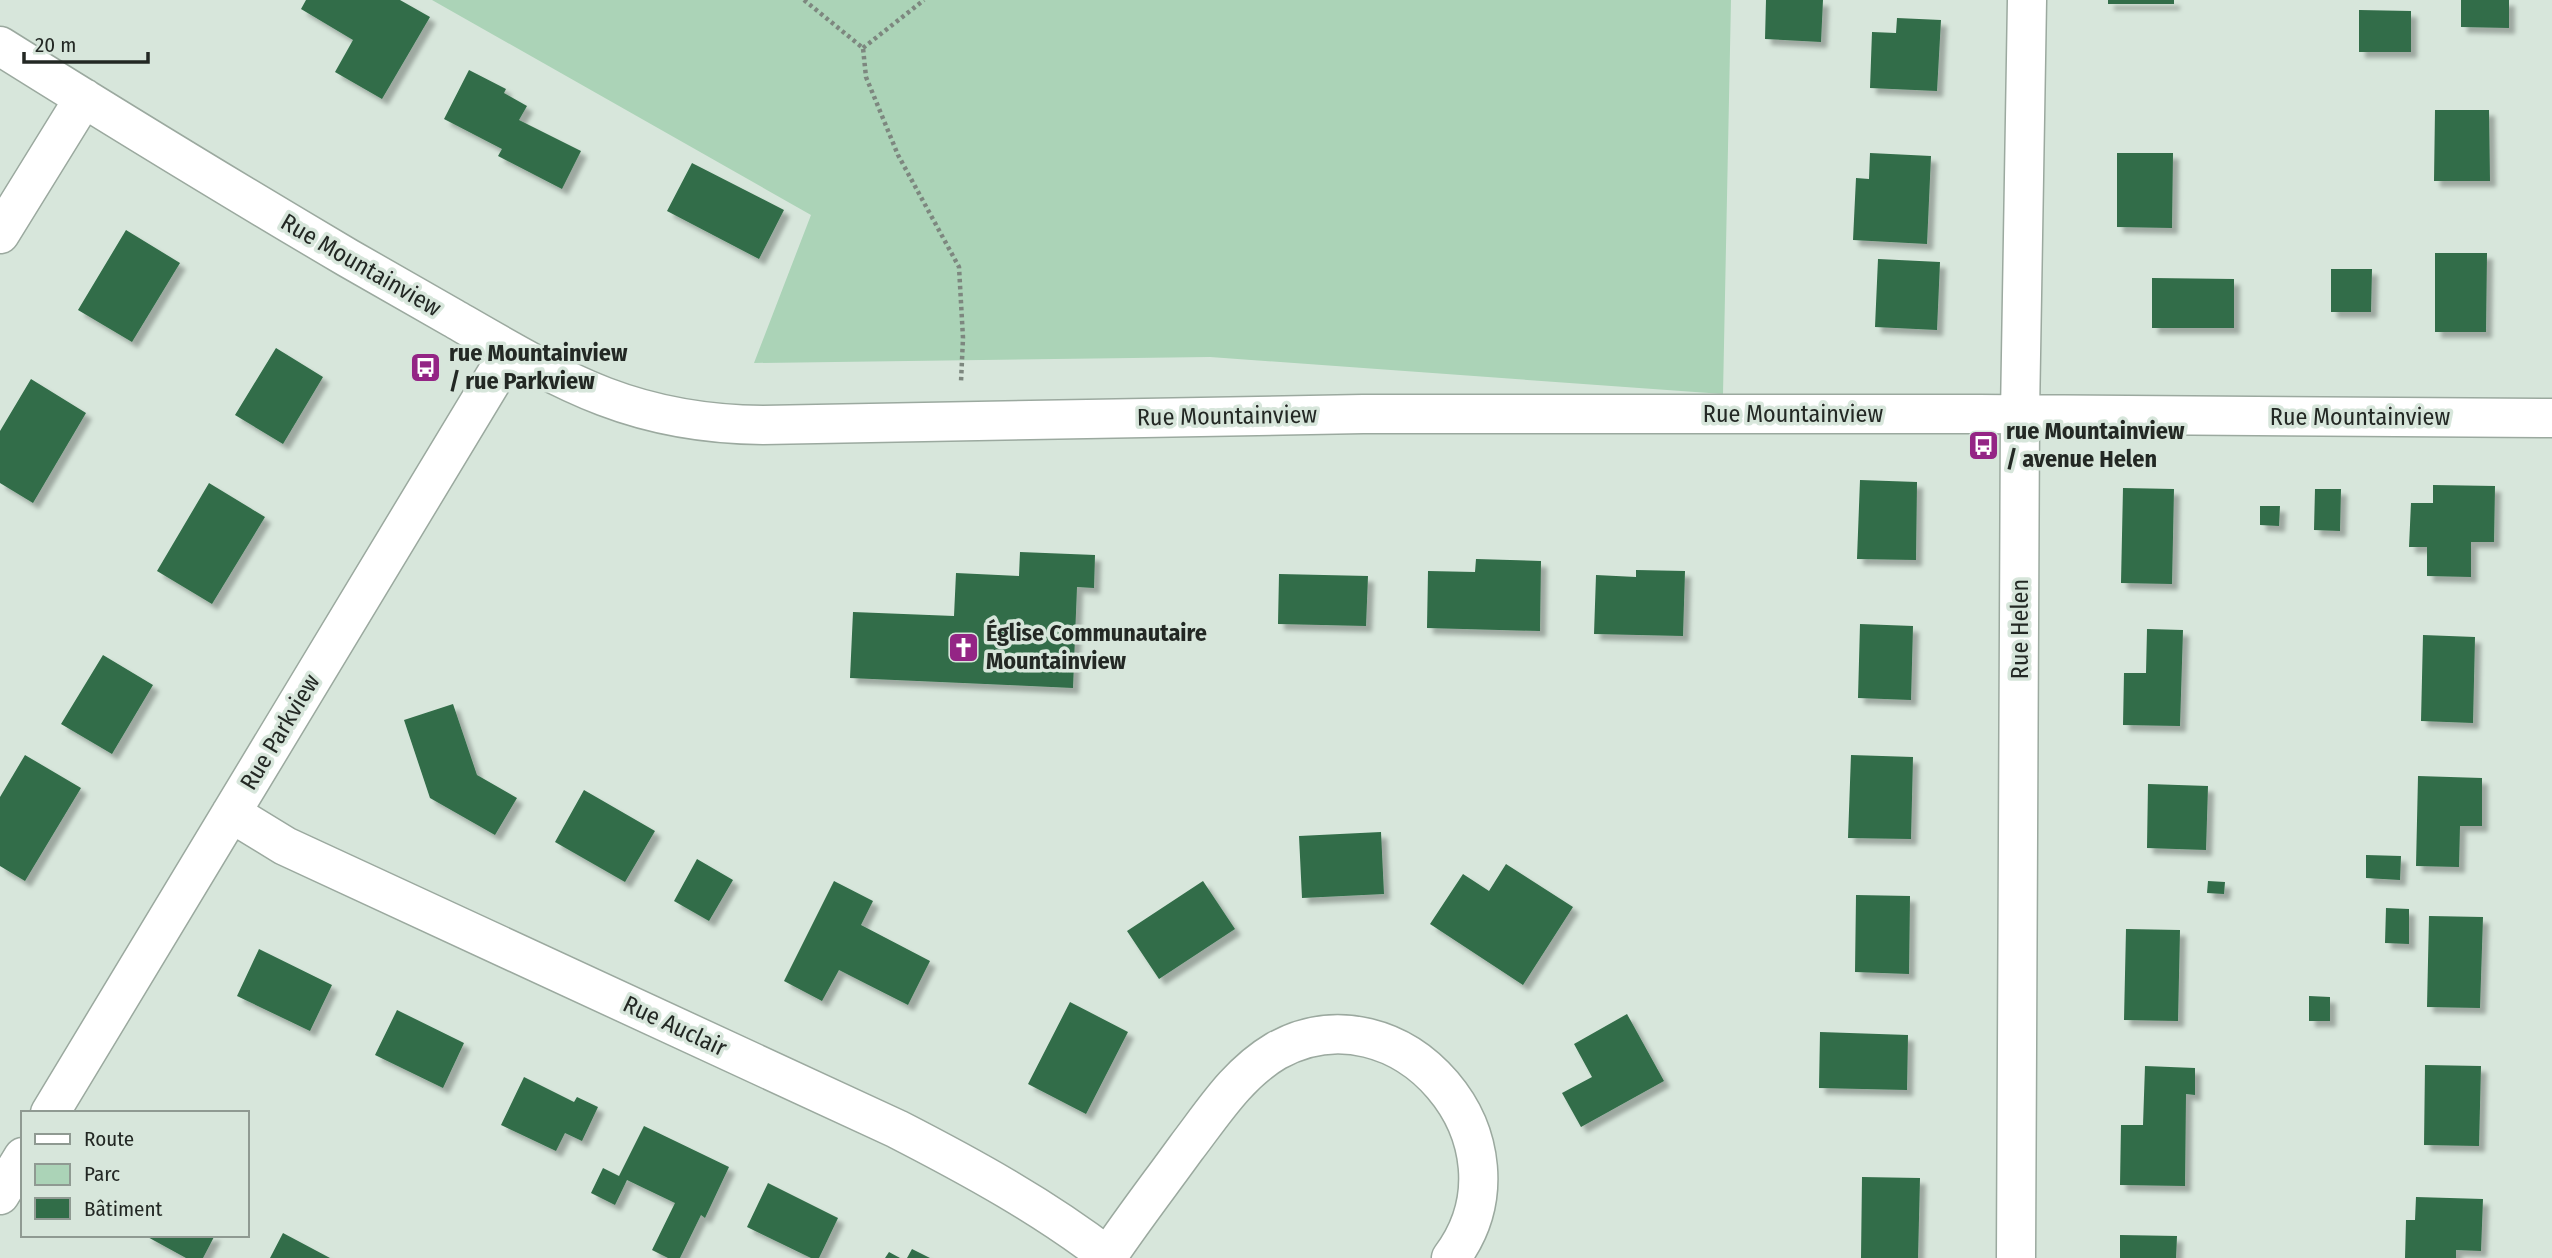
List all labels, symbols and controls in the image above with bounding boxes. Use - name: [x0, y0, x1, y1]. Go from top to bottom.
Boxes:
- scale bar: [24, 21, 149, 65]
- text: 20 m: [35, 32, 76, 58]
- street label: Rue Mountainview: [276, 208, 446, 322]
- place label: rue Mountainview / rue Parkview: [449, 339, 628, 395]
- bus stop icon: rue Mountainview / rue Parkview: [409, 350, 443, 384]
- street label: Rue Mountainview: [1137, 400, 1318, 432]
- street label: Rue Mountainview: [1703, 400, 1883, 428]
- street label: Rue Mountainview: [2270, 403, 2450, 431]
- place label: rue Mountainview / avenue Helen: [2006, 417, 2185, 473]
- bus stop icon: rue Mountainview / avenue Helen: [1966, 428, 2000, 462]
- street label: Rue Helen: [2006, 579, 2034, 679]
- place label: Église Communautaire Mountainview: [986, 618, 1207, 675]
- church icon: Église Communautaire Mountainview: [946, 630, 980, 664]
- street label: Rue Parkview: [235, 669, 326, 795]
- street label: Rue Auclair: [619, 990, 732, 1062]
- legend: [21, 1111, 248, 1237]
- text: Route: [84, 1126, 134, 1152]
- text: Parc: [84, 1161, 120, 1187]
- text: Bâtiment: [84, 1196, 163, 1222]

